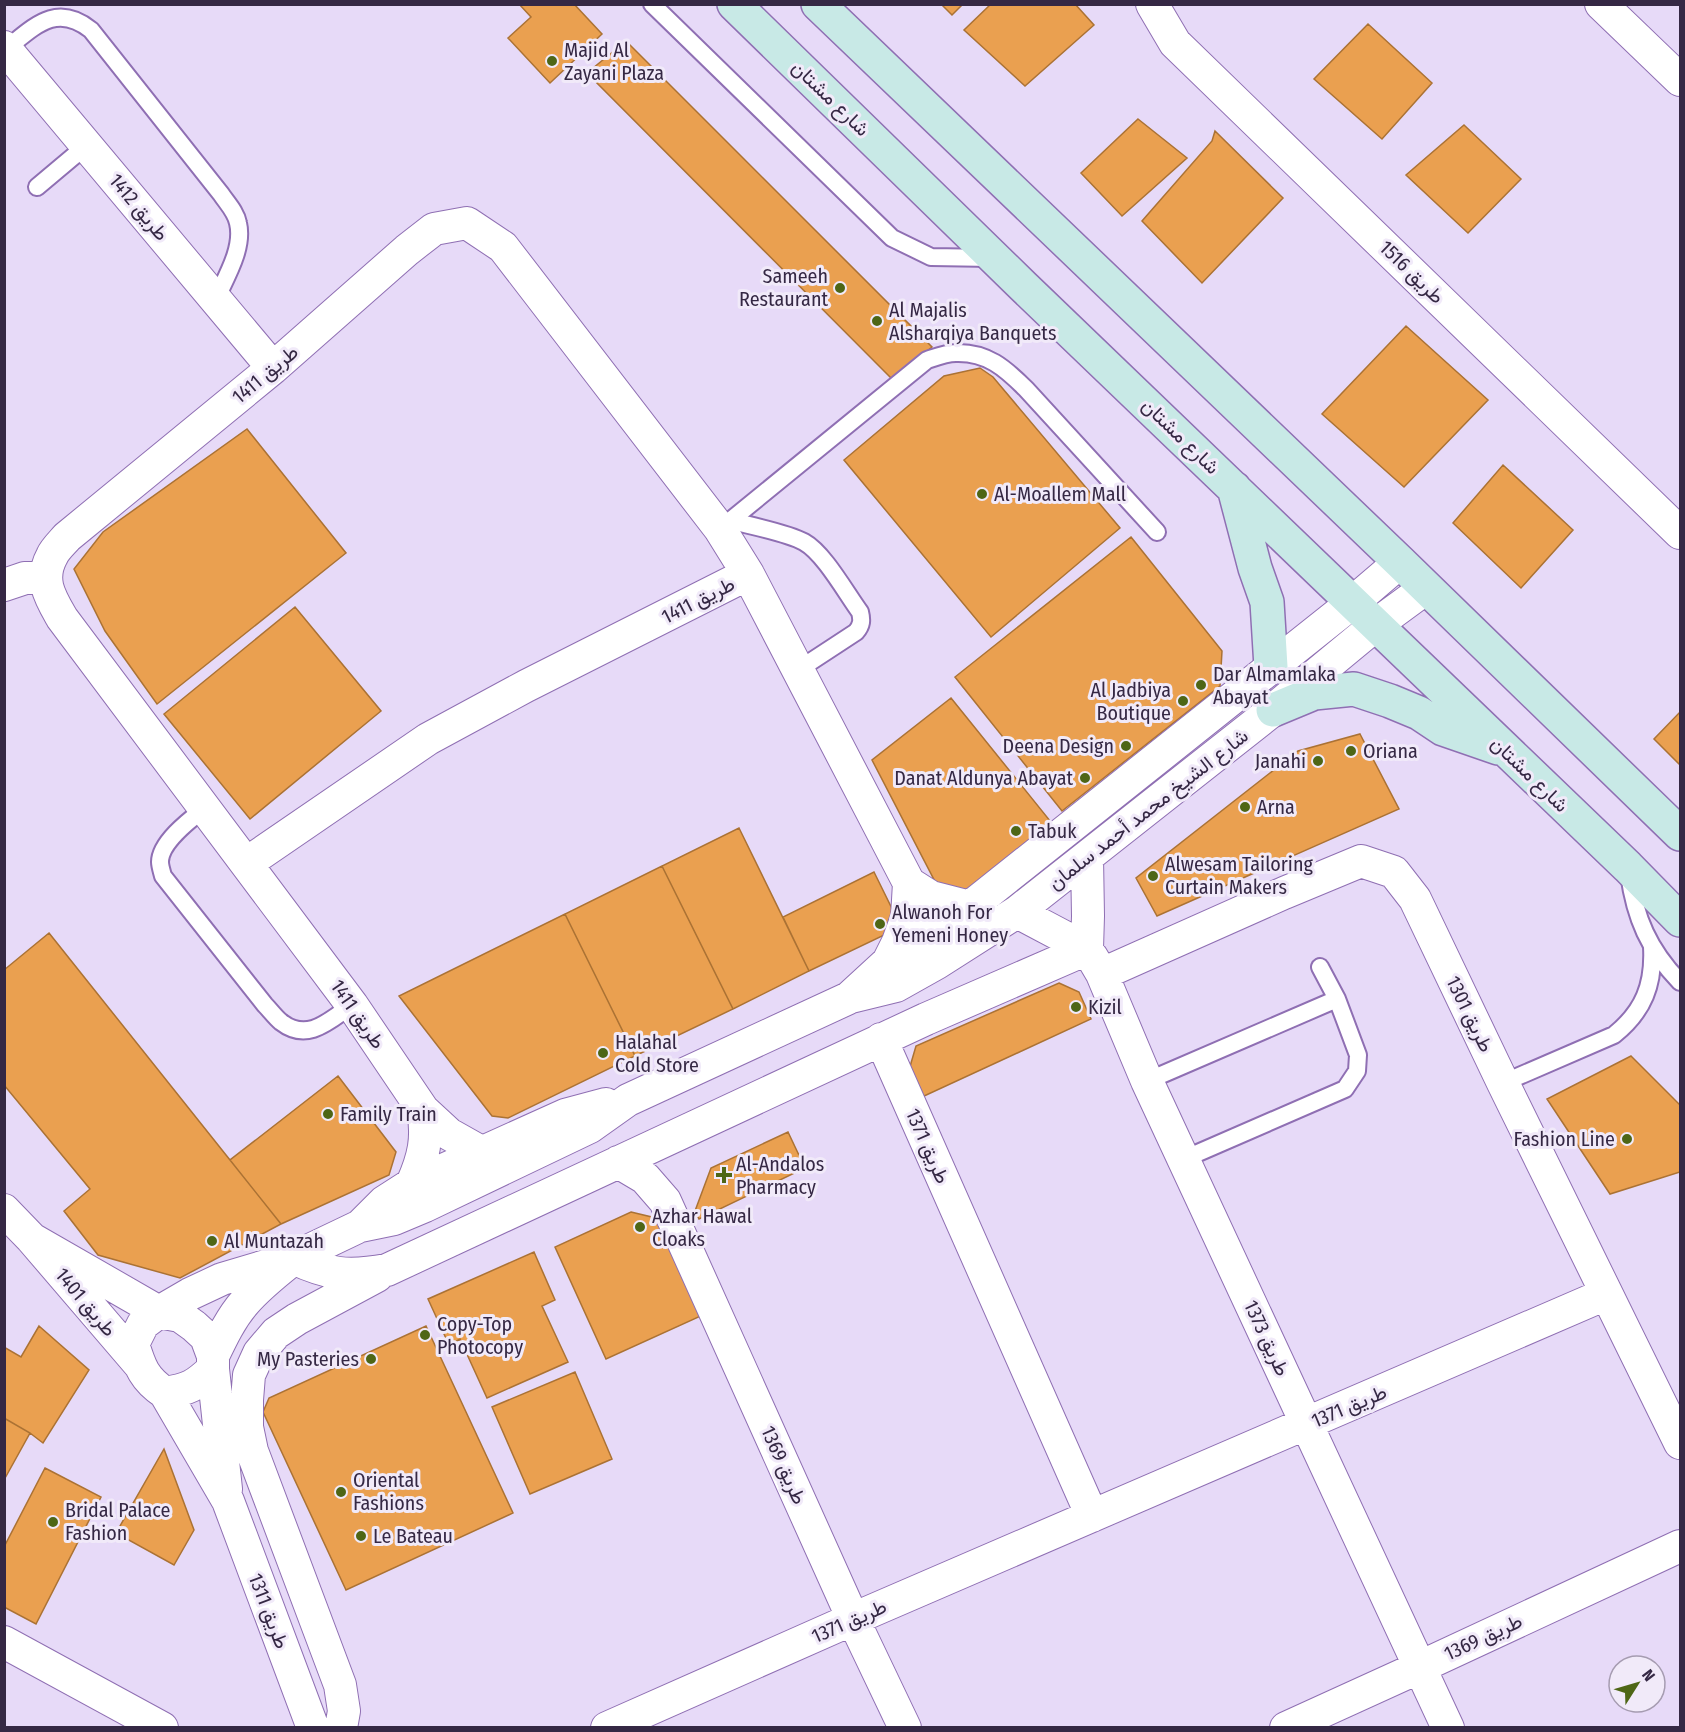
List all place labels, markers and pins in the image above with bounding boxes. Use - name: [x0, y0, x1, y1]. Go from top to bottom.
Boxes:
- place label: Majid Al Zayani Plaza: [564, 38, 664, 85]
- marker: Majid Al Zayani Plaza: [545, 54, 559, 68]
- place label: Sameeh Restaurant: [739, 264, 828, 311]
- marker: Sameeh Restaurant: [833, 281, 847, 295]
- place label: Al Majalis Alsharqiya Banquets: [889, 298, 1056, 345]
- marker: Al Majalis Alsharqiya Banquets: [870, 314, 884, 328]
- place label: Al-Moallem Mall: [994, 482, 1126, 506]
- marker: Al-Moallem Mall: [975, 487, 989, 501]
- place label: Dar Almamlaka Abayat: [1213, 662, 1336, 709]
- place label: Al Jadbiya Boutique: [1090, 678, 1171, 725]
- marker: Dar Almamlaka Abayat: [1194, 678, 1208, 692]
- marker: Al Jadbiya Boutique: [1176, 694, 1190, 708]
- place label: Deena Design: [1003, 734, 1114, 758]
- marker: Deena Design: [1119, 739, 1133, 753]
- place label: Oriana: [1363, 739, 1418, 763]
- marker: Oriana: [1344, 744, 1358, 758]
- place label: Janahi: [1255, 749, 1306, 773]
- marker: Janahi: [1311, 754, 1325, 768]
- place label: Danat Aldunya Abayat: [894, 766, 1073, 790]
- marker: Danat Aldunya Abayat: [1078, 771, 1092, 785]
- place label: Arna: [1257, 795, 1295, 819]
- marker: Arna: [1238, 800, 1252, 814]
- place label: Tabuk: [1028, 819, 1077, 843]
- marker: Tabuk: [1009, 824, 1023, 838]
- place label: Alwesam Tailoring Curtain Makers: [1165, 852, 1313, 899]
- marker: Alwesam Tailoring Curtain Makers: [1146, 869, 1160, 883]
- place label: Alwanoh For Yemeni Honey: [892, 900, 1008, 947]
- marker: Alwanoh For Yemeni Honey: [873, 917, 887, 931]
- place label: Kizil: [1088, 995, 1122, 1019]
- marker: Kizil: [1069, 1000, 1083, 1014]
- place label: Halahal Cold Store: [615, 1030, 699, 1077]
- marker: Halahal Cold Store: [596, 1046, 610, 1060]
- place label: Family Train: [340, 1102, 437, 1126]
- marker: Family Train: [321, 1107, 335, 1121]
- place label: Fashion Line: [1514, 1127, 1615, 1151]
- marker: Fashion Line: [1620, 1132, 1634, 1146]
- place label: Al-Andalos Pharmacy: [736, 1152, 824, 1199]
- marker: Al-Andalos Pharmacy: [717, 1168, 731, 1182]
- place label: Azhar Hawal Cloaks: [652, 1204, 752, 1251]
- marker: Azhar Hawal Cloaks: [633, 1220, 647, 1234]
- place label: Al Muntazah: [224, 1229, 324, 1253]
- marker: Al Muntazah: [205, 1234, 219, 1248]
- place label: Copy-Top Photocopy: [437, 1312, 523, 1359]
- marker: Copy-Top Photocopy: [418, 1328, 432, 1342]
- place label: My Pasteries: [257, 1347, 359, 1371]
- marker: My Pasteries: [364, 1352, 378, 1366]
- place label: Oriental Fashions: [353, 1468, 424, 1515]
- marker: Oriental Fashions: [334, 1485, 348, 1499]
- place label: Bridal Palace Fashion: [65, 1498, 170, 1545]
- marker: Bridal Palace Fashion: [46, 1515, 60, 1529]
- place label: Le Bateau: [373, 1524, 453, 1548]
- marker: Le Bateau: [354, 1529, 368, 1543]

